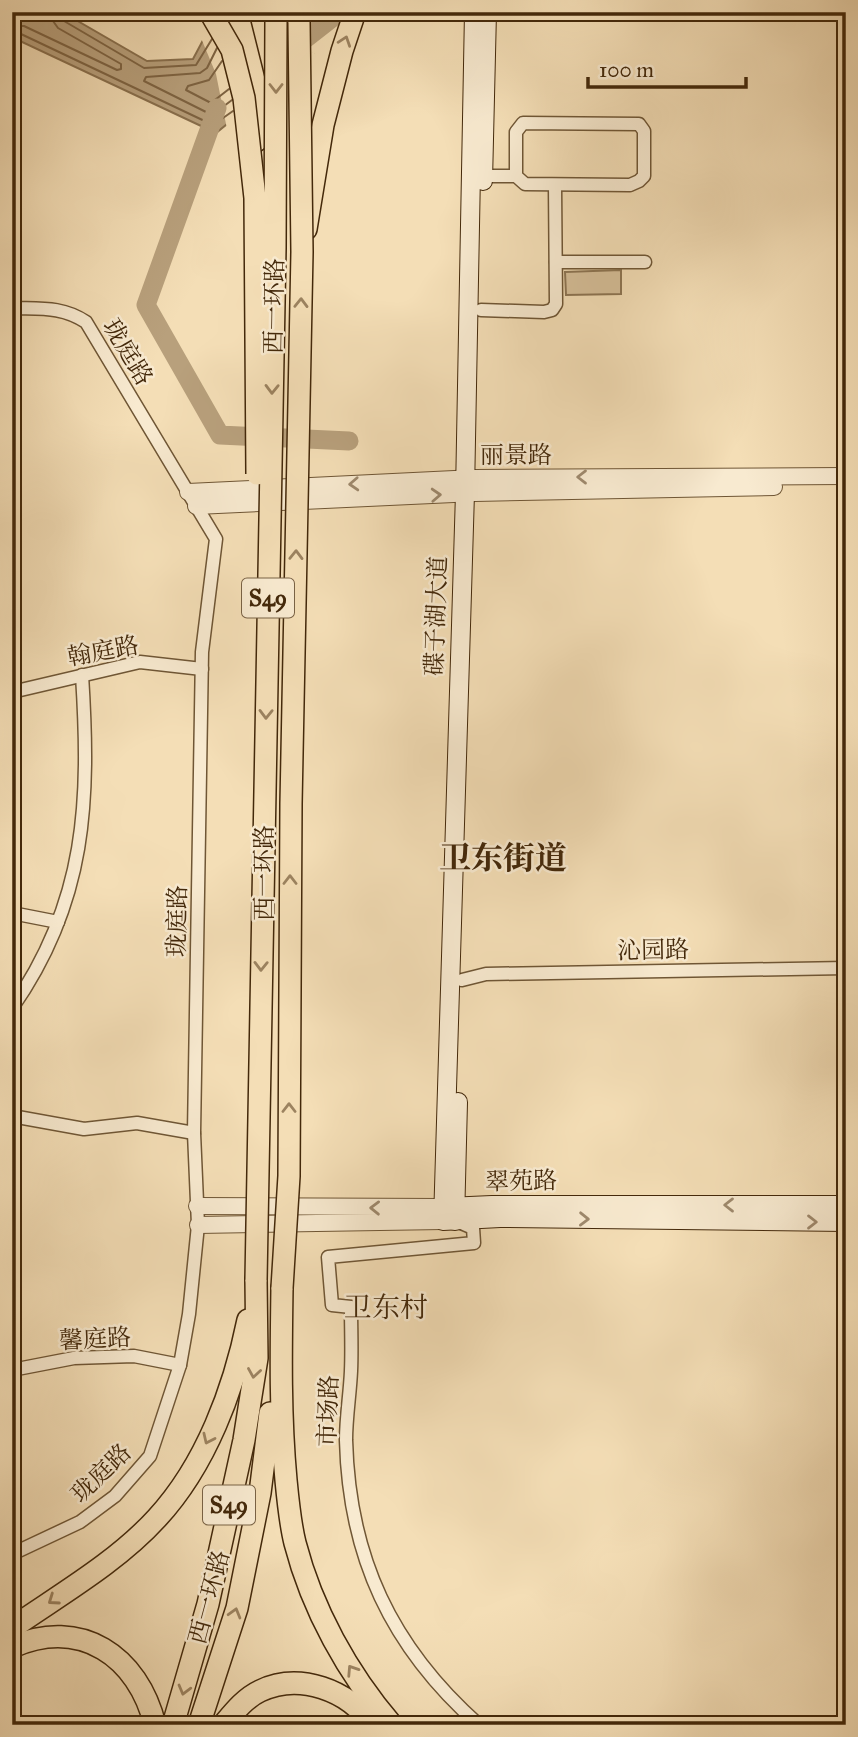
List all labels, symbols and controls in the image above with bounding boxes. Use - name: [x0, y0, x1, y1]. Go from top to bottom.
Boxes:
- one-way arrow: [337, 36, 351, 48]
- scale bar: [588, 46, 746, 90]
- text: 100 m: [599, 57, 654, 83]
- one-way arrow: [268, 83, 284, 94]
- street label: 西一环路: [258, 258, 290, 354]
- one-way arrow: [293, 297, 309, 308]
- street label: 珑庭路: [97, 313, 159, 391]
- one-way arrow: [264, 384, 280, 394]
- street label: 丽景路: [480, 440, 552, 470]
- one-way arrow: [576, 469, 586, 485]
- one-way arrow: [348, 476, 359, 491]
- one-way arrow: [430, 487, 441, 502]
- one-way arrow: [288, 549, 303, 560]
- street label: 碟子湖大道: [419, 556, 453, 676]
- road number: S49: [242, 578, 294, 618]
- street label: 翰庭路: [65, 630, 141, 672]
- one-way arrow: [258, 709, 274, 720]
- street label: 西一环路: [249, 825, 279, 921]
- district label: 卫东街道: [439, 839, 567, 878]
- one-way arrow: [283, 875, 298, 886]
- street label: 珑庭路: [161, 885, 193, 957]
- street label: 沁园路: [617, 934, 689, 966]
- one-way arrow: [254, 961, 269, 972]
- one-way arrow: [281, 1102, 297, 1113]
- street label: 翠苑路: [485, 1165, 557, 1197]
- one-way arrow: [723, 1197, 733, 1213]
- one-way arrow: [369, 1200, 380, 1216]
- one-way arrow: [579, 1212, 590, 1227]
- one-way arrow: [807, 1214, 817, 1230]
- district label: 卫东村: [344, 1290, 428, 1325]
- street label: 馨庭路: [58, 1322, 132, 1356]
- one-way arrow: [247, 1367, 262, 1378]
- street label: 市场路: [312, 1374, 344, 1448]
- one-way arrow: [202, 1431, 216, 1444]
- street label: 珑庭路: [65, 1437, 137, 1509]
- road number: S49: [203, 1486, 255, 1524]
- street label: 西一环路: [182, 1547, 236, 1647]
- one-way arrow: [48, 1592, 61, 1604]
- one-way arrow: [227, 1608, 242, 1620]
- one-way arrow: [348, 1664, 361, 1677]
- one-way arrow: [178, 1684, 192, 1696]

